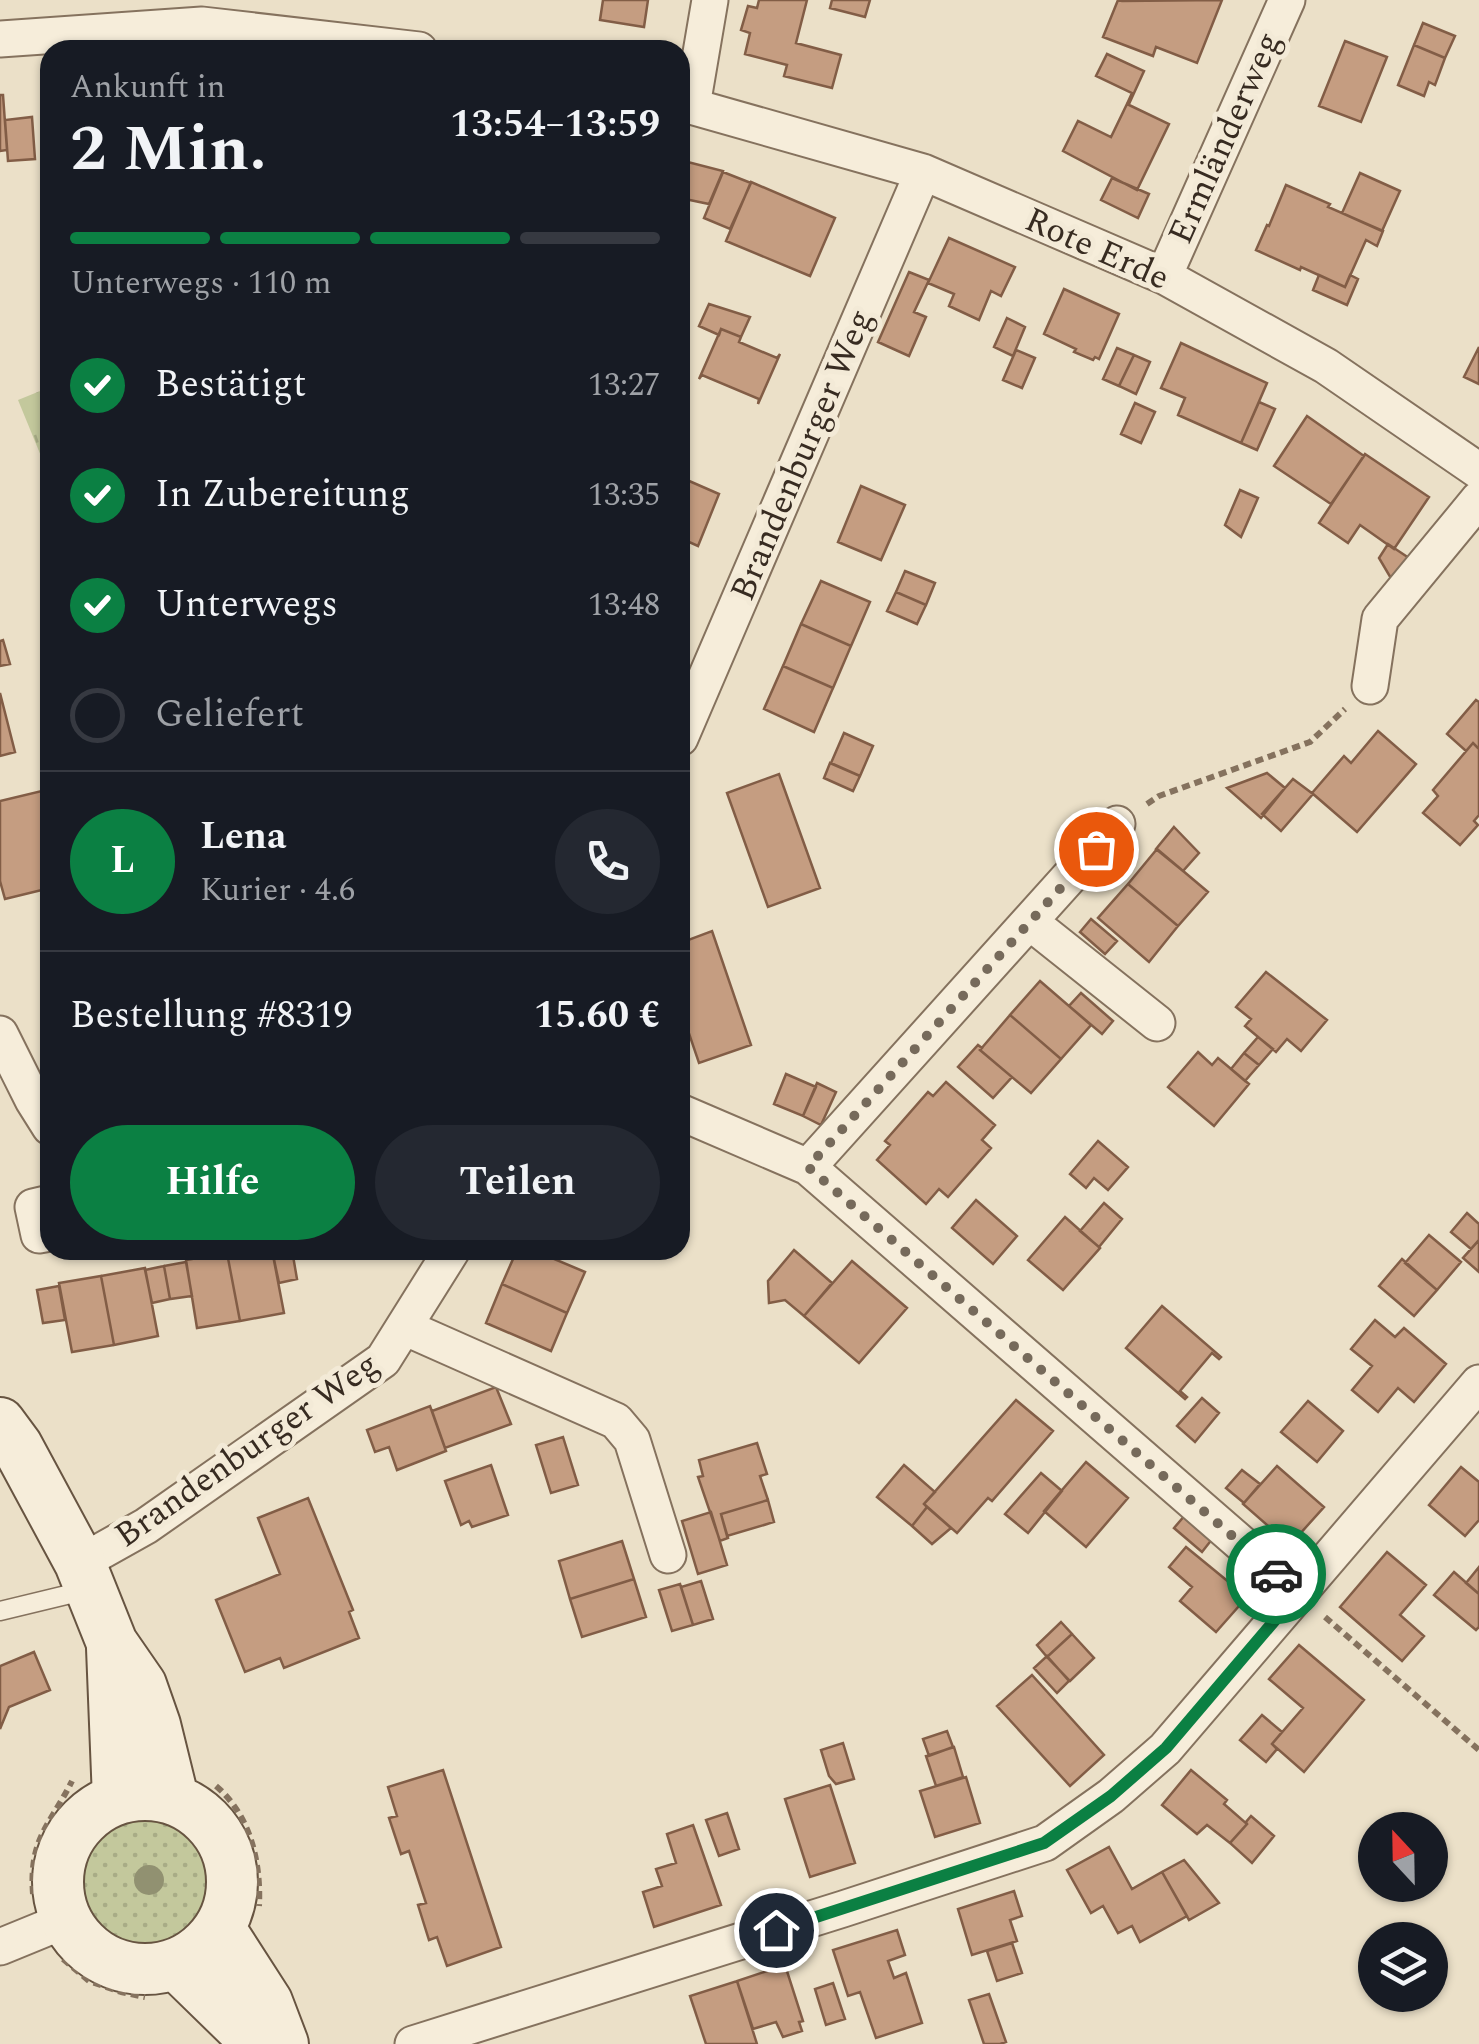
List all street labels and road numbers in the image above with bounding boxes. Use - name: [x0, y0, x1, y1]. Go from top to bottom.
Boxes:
- street label: Ermländerweg: [1155, 23, 1295, 253]
- street label: Rote Erde: [1016, 194, 1178, 304]
- street label: Brandenburger Weg: [717, 301, 887, 609]
- street label: Brandenburger Weg: [104, 1339, 390, 1561]

